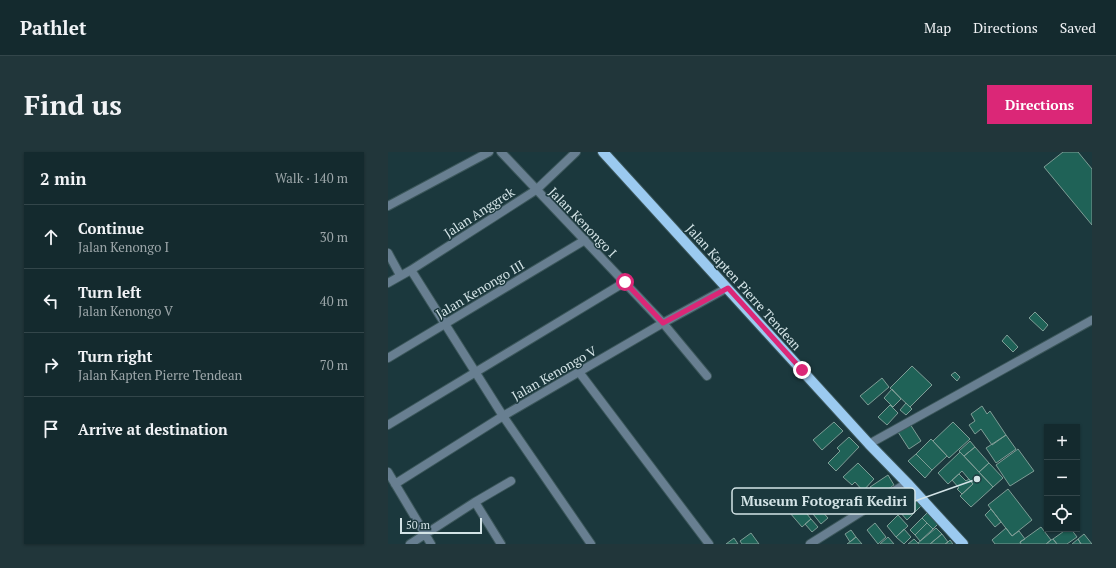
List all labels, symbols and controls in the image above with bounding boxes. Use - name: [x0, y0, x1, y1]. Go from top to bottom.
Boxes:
- text: Pathlet: [20, 15, 86, 40]
- text: Map: [924, 18, 951, 37]
- text: Directions: [973, 18, 1038, 37]
- text: Saved: [1060, 18, 1096, 37]
- button: Directions: [987, 85, 1092, 124]
- text: Find us: [24, 86, 122, 123]
- text: 2 min: [40, 167, 87, 190]
- text: Walk · 140 m: [275, 169, 348, 187]
- street label: Jalan Anggrek: [440, 182, 518, 242]
- street label: Jalan Kenongo I: [545, 183, 621, 261]
- text: Continue: [78, 218, 144, 238]
- street label: Jalan Kapten Pierre Tendean: [682, 220, 806, 354]
- icon: ahead: [40, 226, 62, 248]
- text: 30 m: [320, 228, 348, 246]
- text: Jalan Kenongo I: [78, 238, 169, 256]
- street label: Jalan Kenongo III: [432, 255, 528, 323]
- route start: [616, 273, 634, 291]
- text: Turn left: [78, 282, 142, 302]
- icon: left: [40, 290, 62, 312]
- text: 40 m: [320, 292, 348, 310]
- text: Jalan Kenongo V: [78, 302, 173, 320]
- street label: Jalan Kenongo V: [508, 341, 600, 405]
- text: Turn right: [78, 346, 153, 366]
- icon: right: [40, 354, 62, 376]
- text: 70 m: [320, 356, 348, 374]
- route end: [793, 361, 811, 379]
- text: Jalan Kapten Pierre Tendean: [78, 366, 242, 384]
- icon: arrive: [40, 418, 62, 440]
- text: Arrive at destination: [78, 419, 228, 439]
- map controls: [1044, 424, 1080, 532]
- button: +: [1044, 424, 1080, 460]
- button: −: [1044, 460, 1080, 496]
- callout: Museum Fotografi Kediri: [732, 488, 915, 514]
- text: Museum Fotografi Kediri: [741, 491, 908, 510]
- button: locate: [1044, 496, 1080, 532]
- scale bar: [400, 516, 482, 535]
- text: 50 m: [406, 518, 430, 532]

